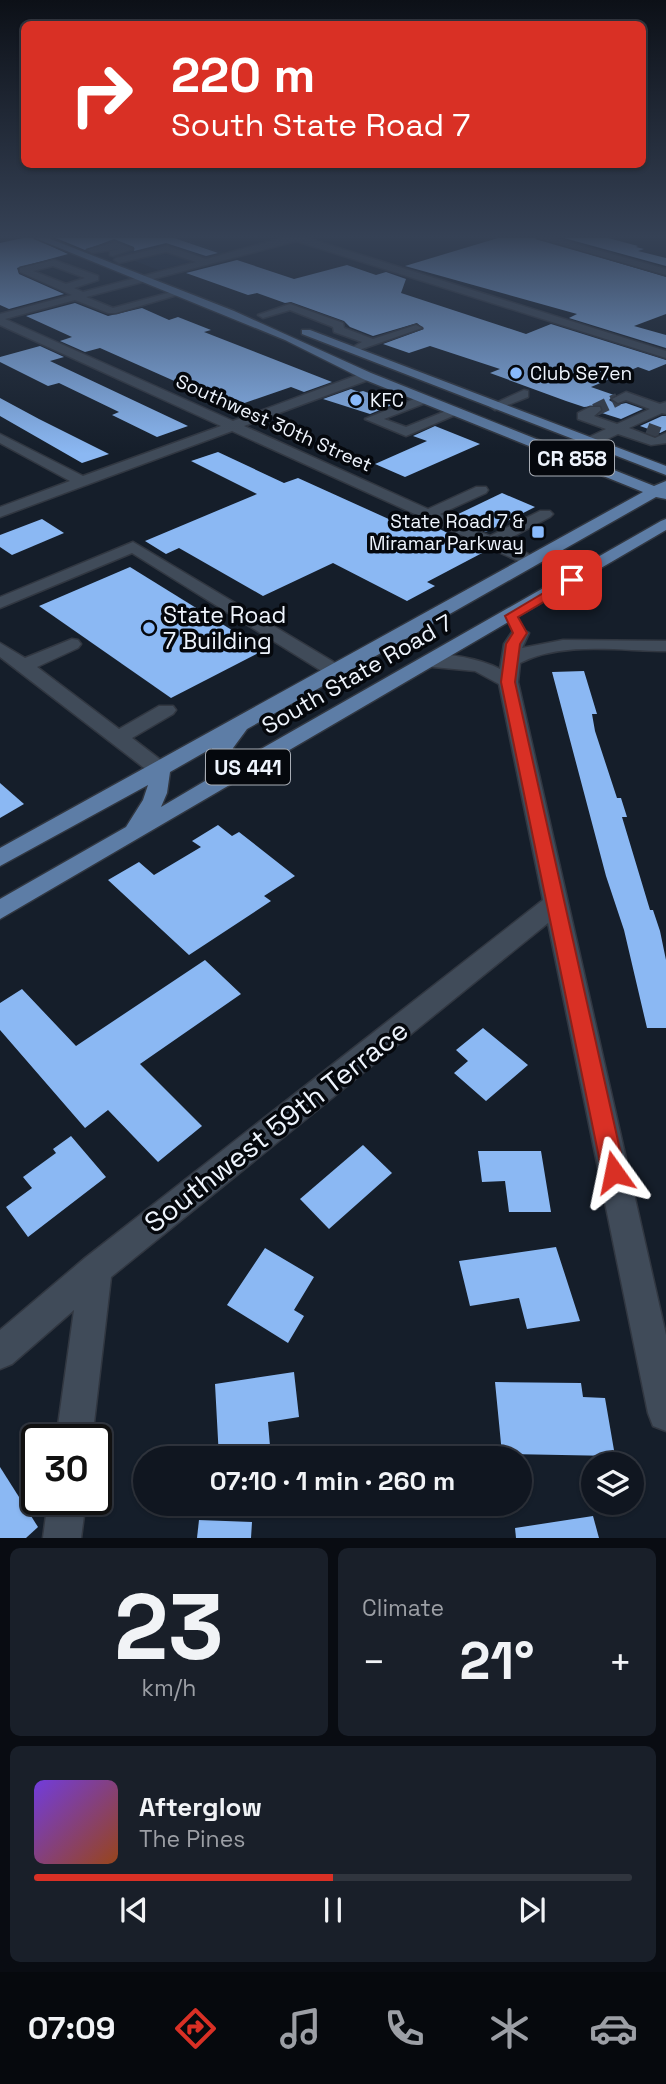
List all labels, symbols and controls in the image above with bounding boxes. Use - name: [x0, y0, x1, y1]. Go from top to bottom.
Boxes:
- text: 220 m: [171, 44, 315, 106]
- icon: right: [56, 49, 147, 140]
- text: South State Road 7: [171, 105, 470, 145]
- place label: Club Se7en: [530, 361, 632, 386]
- marker: Club Se7en: [508, 365, 524, 381]
- street label: Southwest 30th Street: [172, 368, 376, 478]
- place label: KFC: [370, 388, 404, 413]
- marker: KFC: [348, 392, 364, 408]
- road number: CR 858: [530, 440, 614, 476]
- place label: State Road 7 & Miramar Parkway: [369, 509, 524, 556]
- marker: State Road 7 & Miramar Parkway: [530, 524, 546, 540]
- pin: [542, 550, 602, 610]
- icon: arrive: [553, 561, 591, 599]
- place label: State Road 7 Building: [163, 600, 286, 656]
- street label: South State Road 7: [256, 607, 458, 741]
- marker: State Road 7 Building: [141, 620, 157, 636]
- road number: US 441: [206, 750, 290, 784]
- street label: Southwest 59th Terrace: [137, 1012, 415, 1240]
- position arrow: [577, 1135, 651, 1209]
- speed limit sign: 30: [21, 1424, 112, 1515]
- map controls: [581, 1452, 644, 1515]
- button: layers: [581, 1452, 644, 1515]
- text: 07:10 · 1 min · 260 m: [210, 1464, 455, 1498]
- text: 23: [114, 1569, 224, 1686]
- text: Climate: [362, 1593, 444, 1623]
- text: 21°: [460, 1628, 534, 1694]
- text: −: [362, 1638, 386, 1686]
- text: +: [608, 1638, 632, 1686]
- text: km/h: [142, 1673, 196, 1703]
- text: Afterglow: [139, 1790, 262, 1824]
- text: The Pines: [139, 1824, 245, 1854]
- icon: previous: [115, 1891, 153, 1929]
- icon: pause: [314, 1891, 352, 1929]
- icon: next: [513, 1891, 551, 1929]
- icon: directions: [171, 2004, 220, 2053]
- icon: music: [276, 2004, 325, 2053]
- icon: phone: [380, 2004, 429, 2053]
- icon: climate: [485, 2004, 534, 2053]
- icon: car: [589, 2004, 638, 2053]
- text: 07:09: [28, 2008, 116, 2048]

